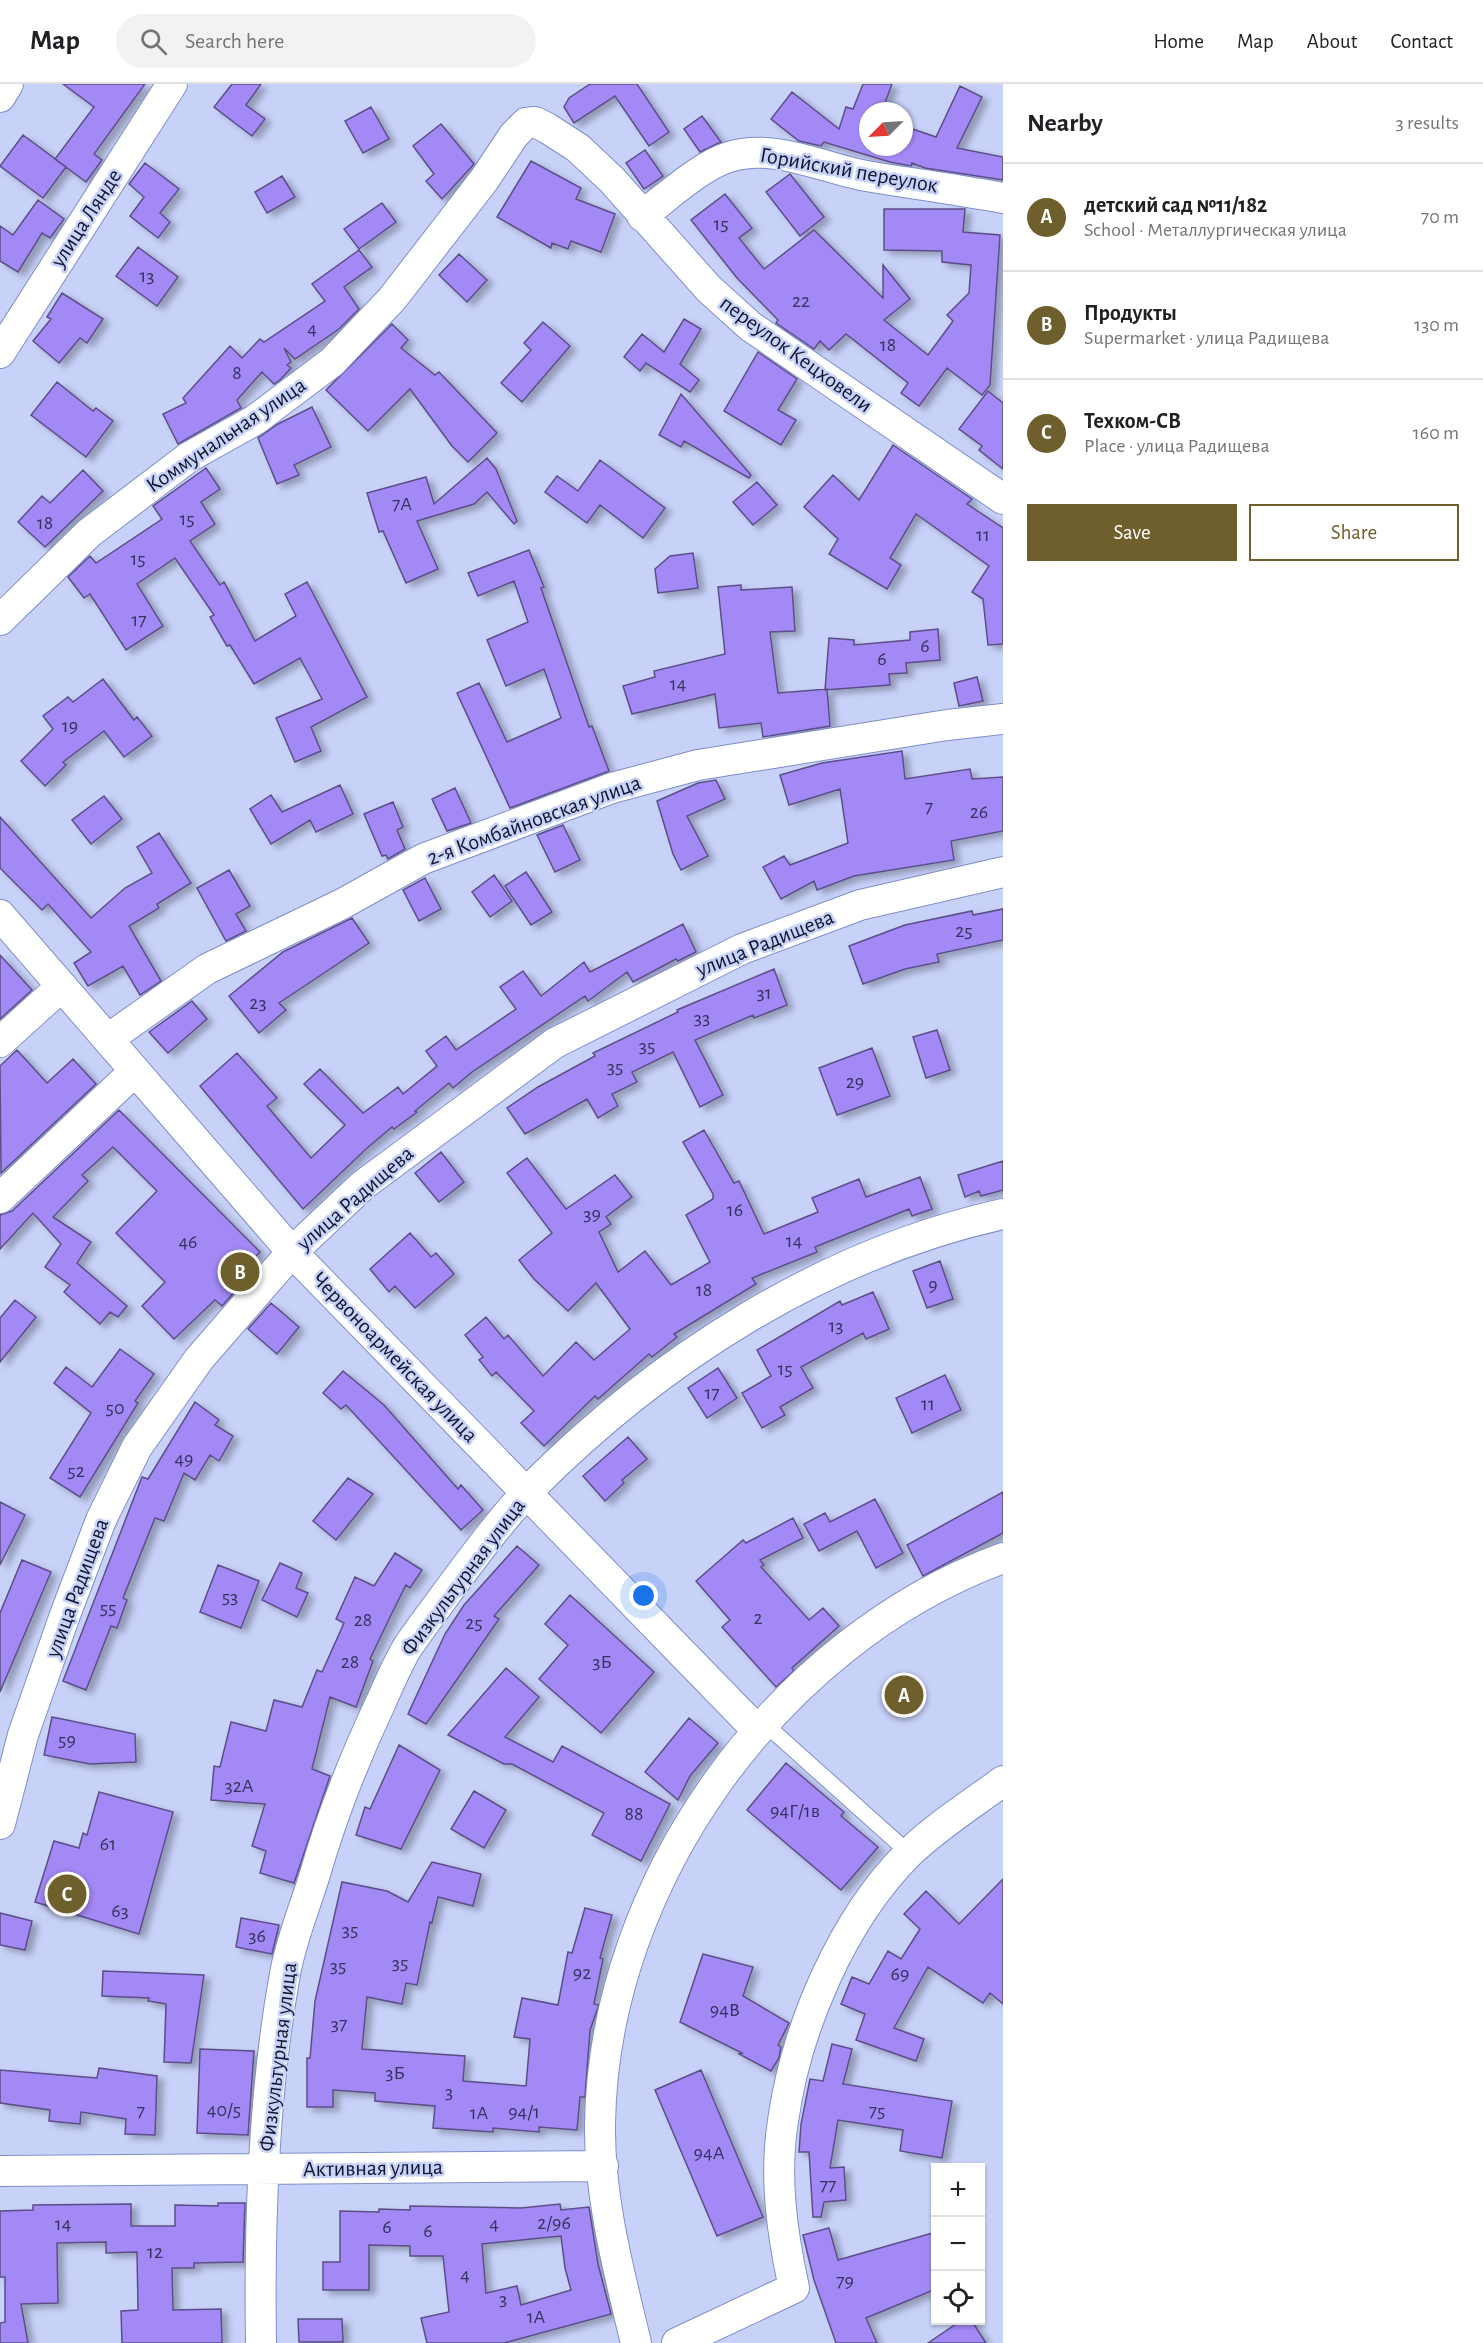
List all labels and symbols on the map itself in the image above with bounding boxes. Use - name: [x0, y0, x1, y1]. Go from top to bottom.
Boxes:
- north arrow: [859, 102, 913, 156]
- street label: Горийский переулок: [758, 144, 940, 196]
- street label: улица Лянде: [46, 165, 126, 272]
- house number: 15: [713, 214, 729, 234]
- house number: 13: [139, 266, 155, 286]
- house number: 22: [792, 291, 810, 311]
- street label: переулок Кецховели: [716, 292, 876, 416]
- house number: 4: [307, 319, 317, 339]
- house number: 18: [880, 335, 896, 355]
- house number: 8: [232, 363, 242, 383]
- street label: Коммунальная улица: [142, 373, 310, 497]
- house number: 7А: [392, 494, 412, 514]
- house number: 15: [179, 509, 195, 529]
- house number: 18: [37, 513, 53, 533]
- house number: 11: [976, 525, 990, 545]
- house number: 15: [130, 549, 146, 569]
- house number: 17: [131, 610, 147, 630]
- house number: 6: [920, 636, 930, 656]
- house number: 6: [877, 649, 887, 669]
- house number: 14: [670, 674, 686, 694]
- house number: 19: [62, 716, 78, 736]
- street label: 2-я Комбайновская улица: [424, 771, 644, 869]
- house number: 7: [925, 797, 933, 817]
- house number: 26: [970, 802, 988, 822]
- street label: улица Радищева: [692, 905, 837, 981]
- house number: 25: [955, 921, 973, 941]
- house number: 31: [756, 983, 772, 1003]
- house number: 23: [249, 993, 267, 1013]
- house number: 33: [694, 1008, 710, 1028]
- house number: 35: [639, 1036, 655, 1056]
- house number: 35: [607, 1057, 623, 1077]
- house number: 29: [846, 1072, 864, 1092]
- street label: улица Радищева: [292, 1142, 417, 1255]
- house number: 16: [727, 1200, 743, 1220]
- house number: 39: [583, 1204, 601, 1224]
- house number: 14: [786, 1231, 802, 1251]
- house number: 46: [178, 1232, 198, 1252]
- pin: B: [220, 1250, 260, 1294]
- street label: Червоноармейская улица: [308, 1268, 482, 1446]
- house number: 9: [928, 1275, 938, 1295]
- house number: 18: [696, 1280, 712, 1300]
- house number: 13: [828, 1316, 844, 1336]
- house number: 15: [777, 1359, 793, 1379]
- house number: 17: [704, 1383, 720, 1403]
- house number: 11: [921, 1394, 935, 1414]
- house number: 50: [106, 1398, 124, 1418]
- house number: 49: [174, 1449, 194, 1469]
- house number: 52: [67, 1461, 85, 1481]
- street label: Физкультурная улица: [397, 1494, 529, 1660]
- street label: улица Радищева: [41, 1516, 112, 1661]
- your location: [629, 1581, 658, 1610]
- house number: 53: [222, 1587, 238, 1607]
- house number: 55: [100, 1598, 116, 1618]
- house number: 2: [753, 1608, 763, 1628]
- house number: 28: [354, 1610, 372, 1630]
- house number: 25: [465, 1613, 483, 1633]
- house number: 28: [341, 1652, 359, 1672]
- house number: 3Б: [592, 1652, 612, 1672]
- pin: A: [884, 1672, 924, 1718]
- house number: 59: [58, 1730, 76, 1750]
- house number: 32А: [224, 1776, 254, 1796]
- house number: 94Г/1в: [770, 1801, 820, 1821]
- house number: 88: [625, 1804, 643, 1824]
- house number: 61: [100, 1834, 116, 1854]
- pin: C: [48, 1872, 86, 1916]
- house number: 63: [111, 1901, 129, 1921]
- house number: 35: [342, 1920, 358, 1940]
- house number: 36: [248, 1926, 266, 1946]
- house number: 35: [392, 1953, 408, 1973]
- house number: 35: [330, 1956, 346, 1976]
- street label: Физкультурная улица: [255, 1961, 301, 2153]
- house number: 92: [573, 1963, 591, 1983]
- house number: 69: [891, 1964, 909, 1984]
- house number: 94В: [710, 2000, 740, 2020]
- house number: 37: [331, 2014, 347, 2034]
- house number: 3Б: [385, 2063, 405, 2083]
- house number: 3: [445, 2082, 453, 2102]
- house number: 40/5: [207, 2100, 241, 2120]
- house number: 7: [137, 2101, 145, 2121]
- house number: 75: [869, 2101, 885, 2121]
- house number: 94/1: [508, 2102, 540, 2122]
- house number: 1А: [470, 2103, 489, 2123]
- house number: 94А: [694, 2143, 725, 2163]
- street label: Активная улица: [303, 2156, 443, 2180]
- house number: 77: [820, 2175, 836, 2195]
- house number: 2/96: [537, 2213, 571, 2233]
- house number: 14: [55, 2214, 71, 2234]
- house number: 4: [489, 2214, 499, 2234]
- house number: 6: [382, 2217, 392, 2237]
- house number: 6: [423, 2221, 433, 2241]
- house number: 12: [147, 2242, 163, 2262]
- house number: 4: [460, 2265, 470, 2285]
- house number: 79: [836, 2271, 854, 2291]
- house number: 3: [499, 2289, 507, 2309]
- house number: 1А: [527, 2307, 546, 2327]

